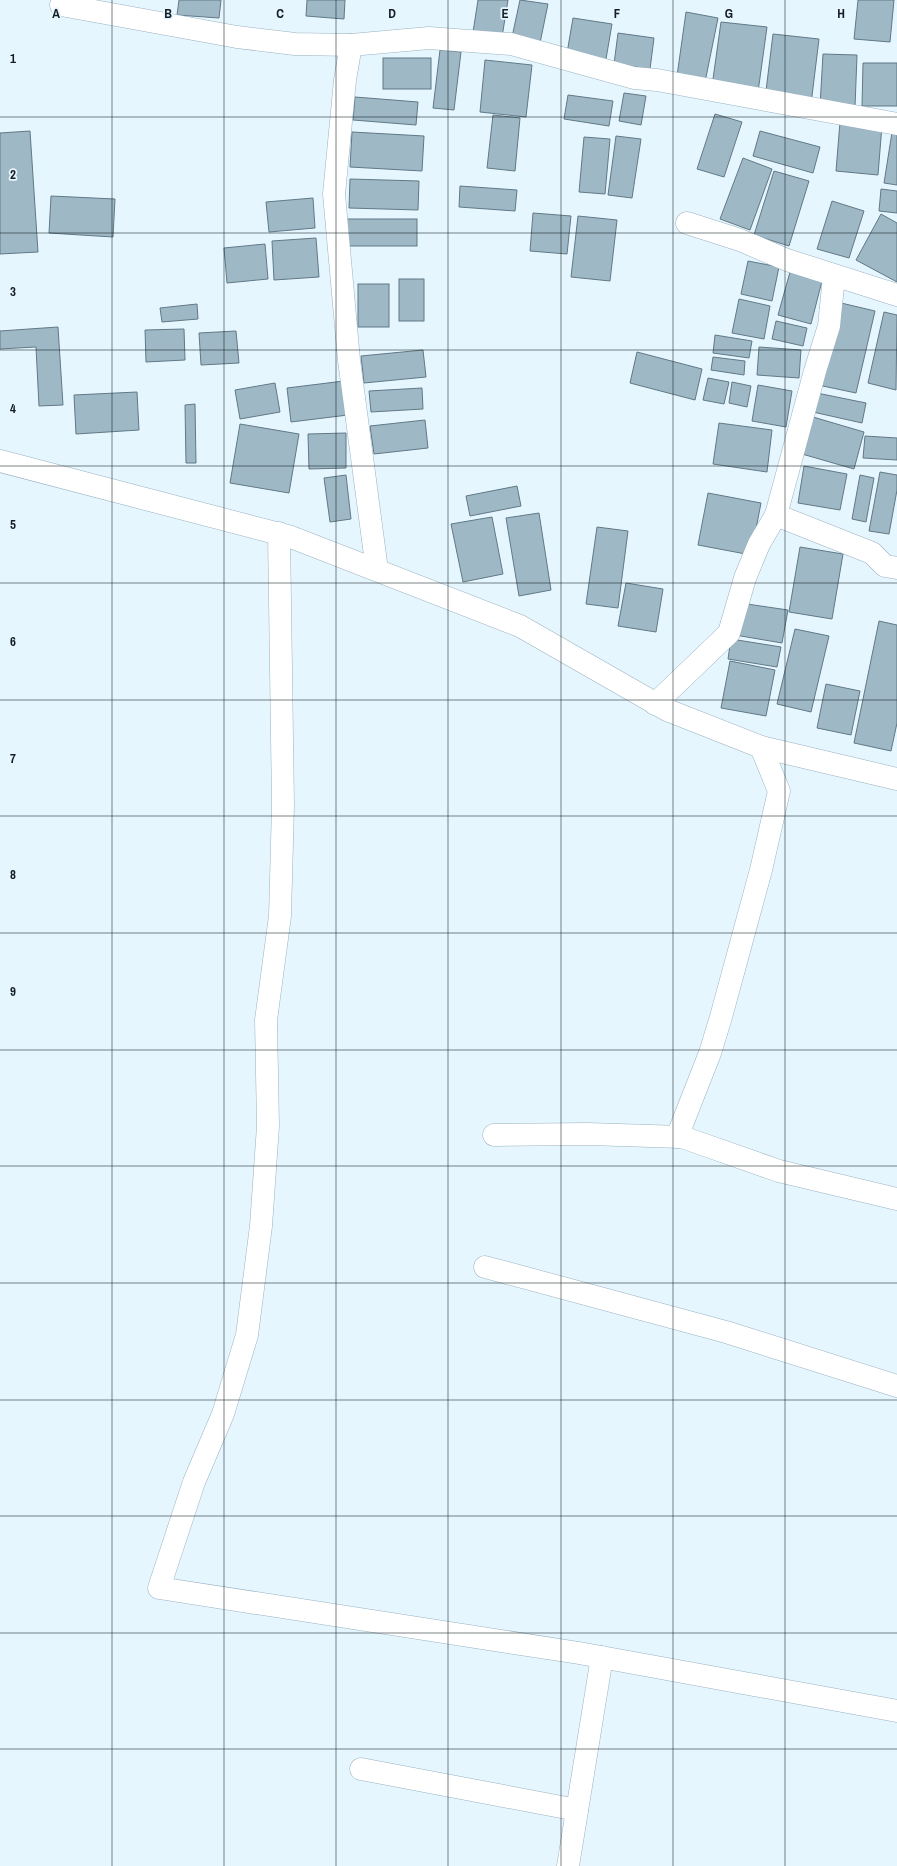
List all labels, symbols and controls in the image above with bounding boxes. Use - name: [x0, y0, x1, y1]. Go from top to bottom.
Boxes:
- text: A: [52, 5, 60, 22]
- text: B: [164, 5, 172, 22]
- text: C: [276, 5, 284, 22]
- text: D: [388, 5, 396, 22]
- text: E: [501, 5, 509, 22]
- text: F: [614, 5, 621, 22]
- text: G: [725, 5, 733, 22]
- text: H: [837, 5, 845, 22]
- text: 1: [10, 50, 16, 67]
- text: 2: [10, 166, 16, 183]
- text: 3: [10, 283, 16, 300]
- text: 4: [10, 400, 16, 417]
- text: 5: [10, 516, 16, 533]
- text: 6: [10, 633, 16, 650]
- text: 7: [10, 750, 16, 767]
- text: 8: [10, 866, 16, 883]
- text: 9: [10, 983, 16, 1000]

